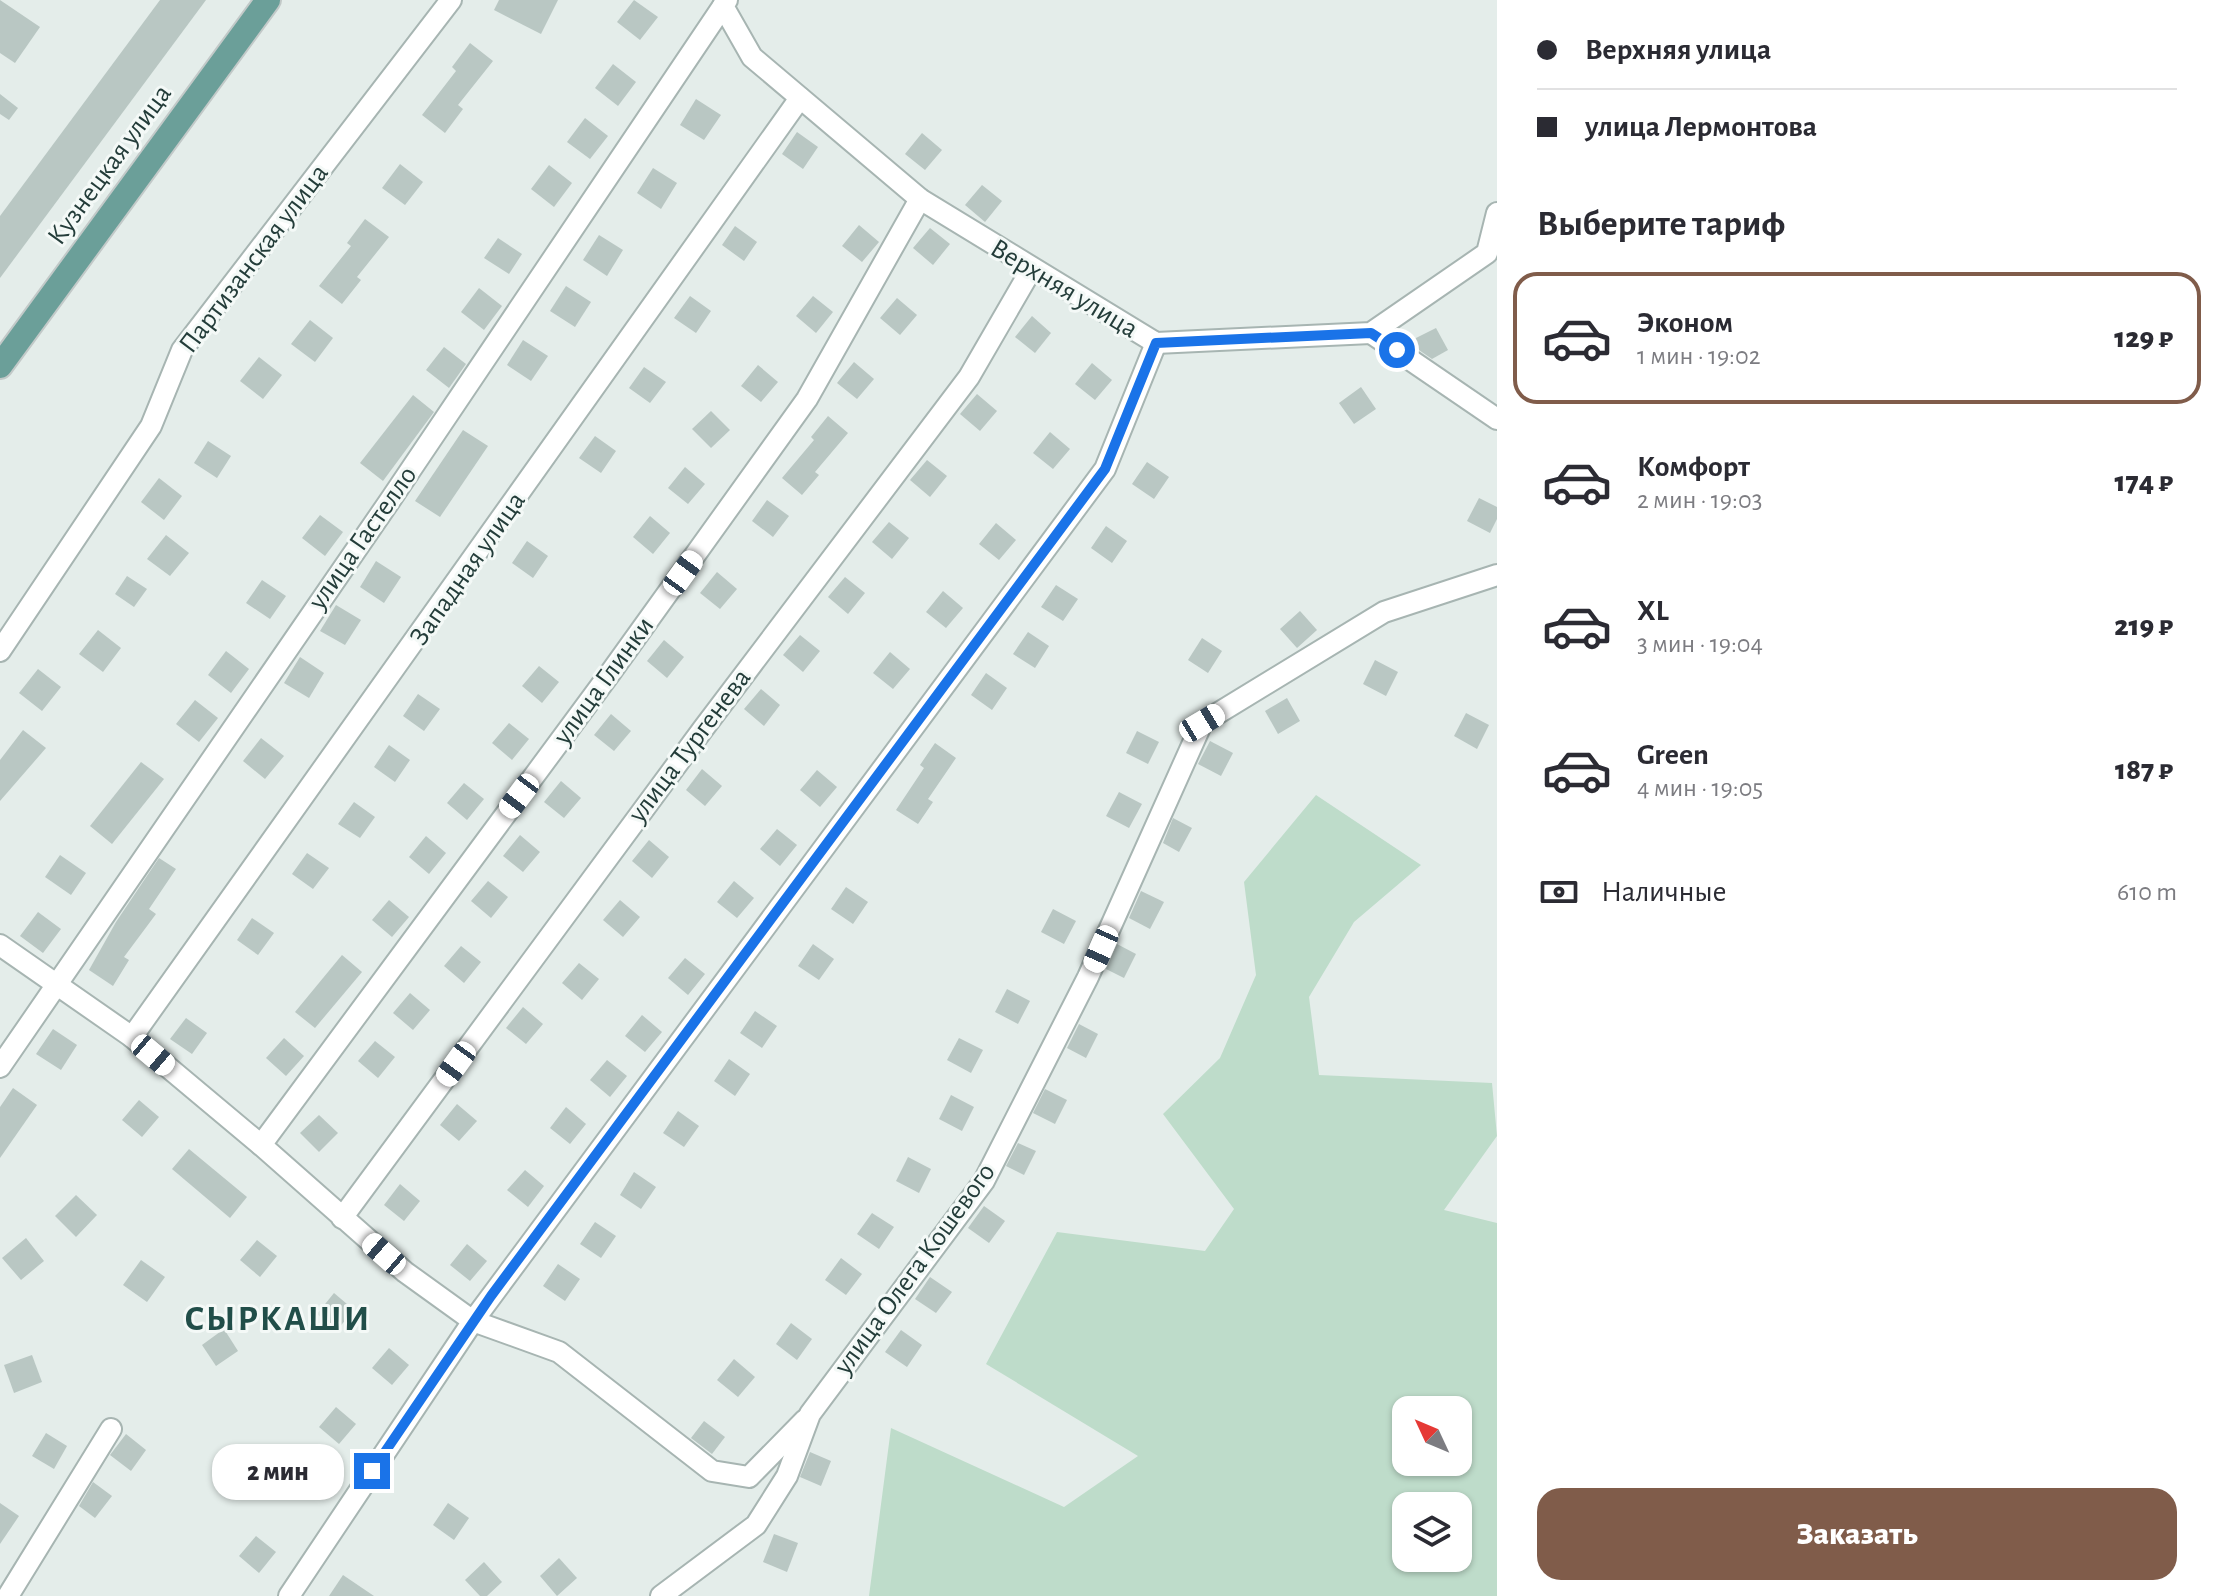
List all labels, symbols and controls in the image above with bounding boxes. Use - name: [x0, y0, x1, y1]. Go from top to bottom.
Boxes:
- text: Верхняя улица: [1585, 35, 1771, 65]
- street label: Кузнецкая улица: [43, 80, 177, 250]
- text: улица Лермонтова: [1585, 112, 1817, 142]
- street label: Партизанская улица: [174, 159, 334, 359]
- text: Выберите тариф: [1537, 206, 1785, 242]
- street label: Верхняя улица: [985, 234, 1143, 344]
- icon: car: [1541, 302, 1613, 374]
- text: Эконом: [1637, 308, 1733, 338]
- text: 129 ₽: [2114, 323, 2173, 353]
- route start: [1379, 332, 1415, 368]
- text: 1 мин · 19:02: [1637, 343, 1761, 369]
- icon: car: [1541, 446, 1613, 518]
- text: Комфорт: [1637, 452, 1750, 482]
- street label: улица Гастелло: [303, 461, 422, 615]
- text: 174 ₽: [2115, 467, 2173, 497]
- street label: Западная улица: [405, 487, 531, 651]
- text: 2 мин · 19:03: [1637, 487, 1762, 513]
- car: [659, 547, 707, 599]
- icon: car: [1541, 590, 1613, 662]
- text: XL: [1637, 596, 1669, 626]
- text: 219 ₽: [2114, 611, 2173, 641]
- street label: улица Глинки: [548, 612, 659, 751]
- text: 3 мин · 19:04: [1637, 631, 1763, 657]
- street label: улица Тургенева: [623, 664, 757, 829]
- car: [1175, 700, 1229, 746]
- icon: car: [1541, 734, 1613, 806]
- text: Green: [1637, 740, 1709, 770]
- text: 187 ₽: [2115, 755, 2173, 785]
- car: [495, 770, 543, 822]
- text: 4 мин · 19:05: [1637, 775, 1763, 801]
- icon: cash: [1537, 870, 1581, 914]
- text: Наличные: [1601, 877, 1727, 907]
- text: 610 m: [2117, 879, 2177, 905]
- car: [1080, 922, 1122, 976]
- car: [127, 1030, 179, 1080]
- car: [432, 1038, 480, 1090]
- street label: улица Олега Кошевого: [829, 1158, 1001, 1380]
- car: [358, 1229, 410, 1279]
- district label: СЫРКАШИ: [185, 1301, 371, 1337]
- north arrow: [1392, 1396, 1472, 1476]
- map controls: [1392, 1396, 1472, 1572]
- callout: 2 мин: [212, 1443, 344, 1499]
- route end: [354, 1453, 390, 1489]
- text: 2 мин: [247, 1459, 309, 1485]
- button: Заказать: [1537, 1488, 2177, 1580]
- button: layers: [1392, 1492, 1472, 1572]

